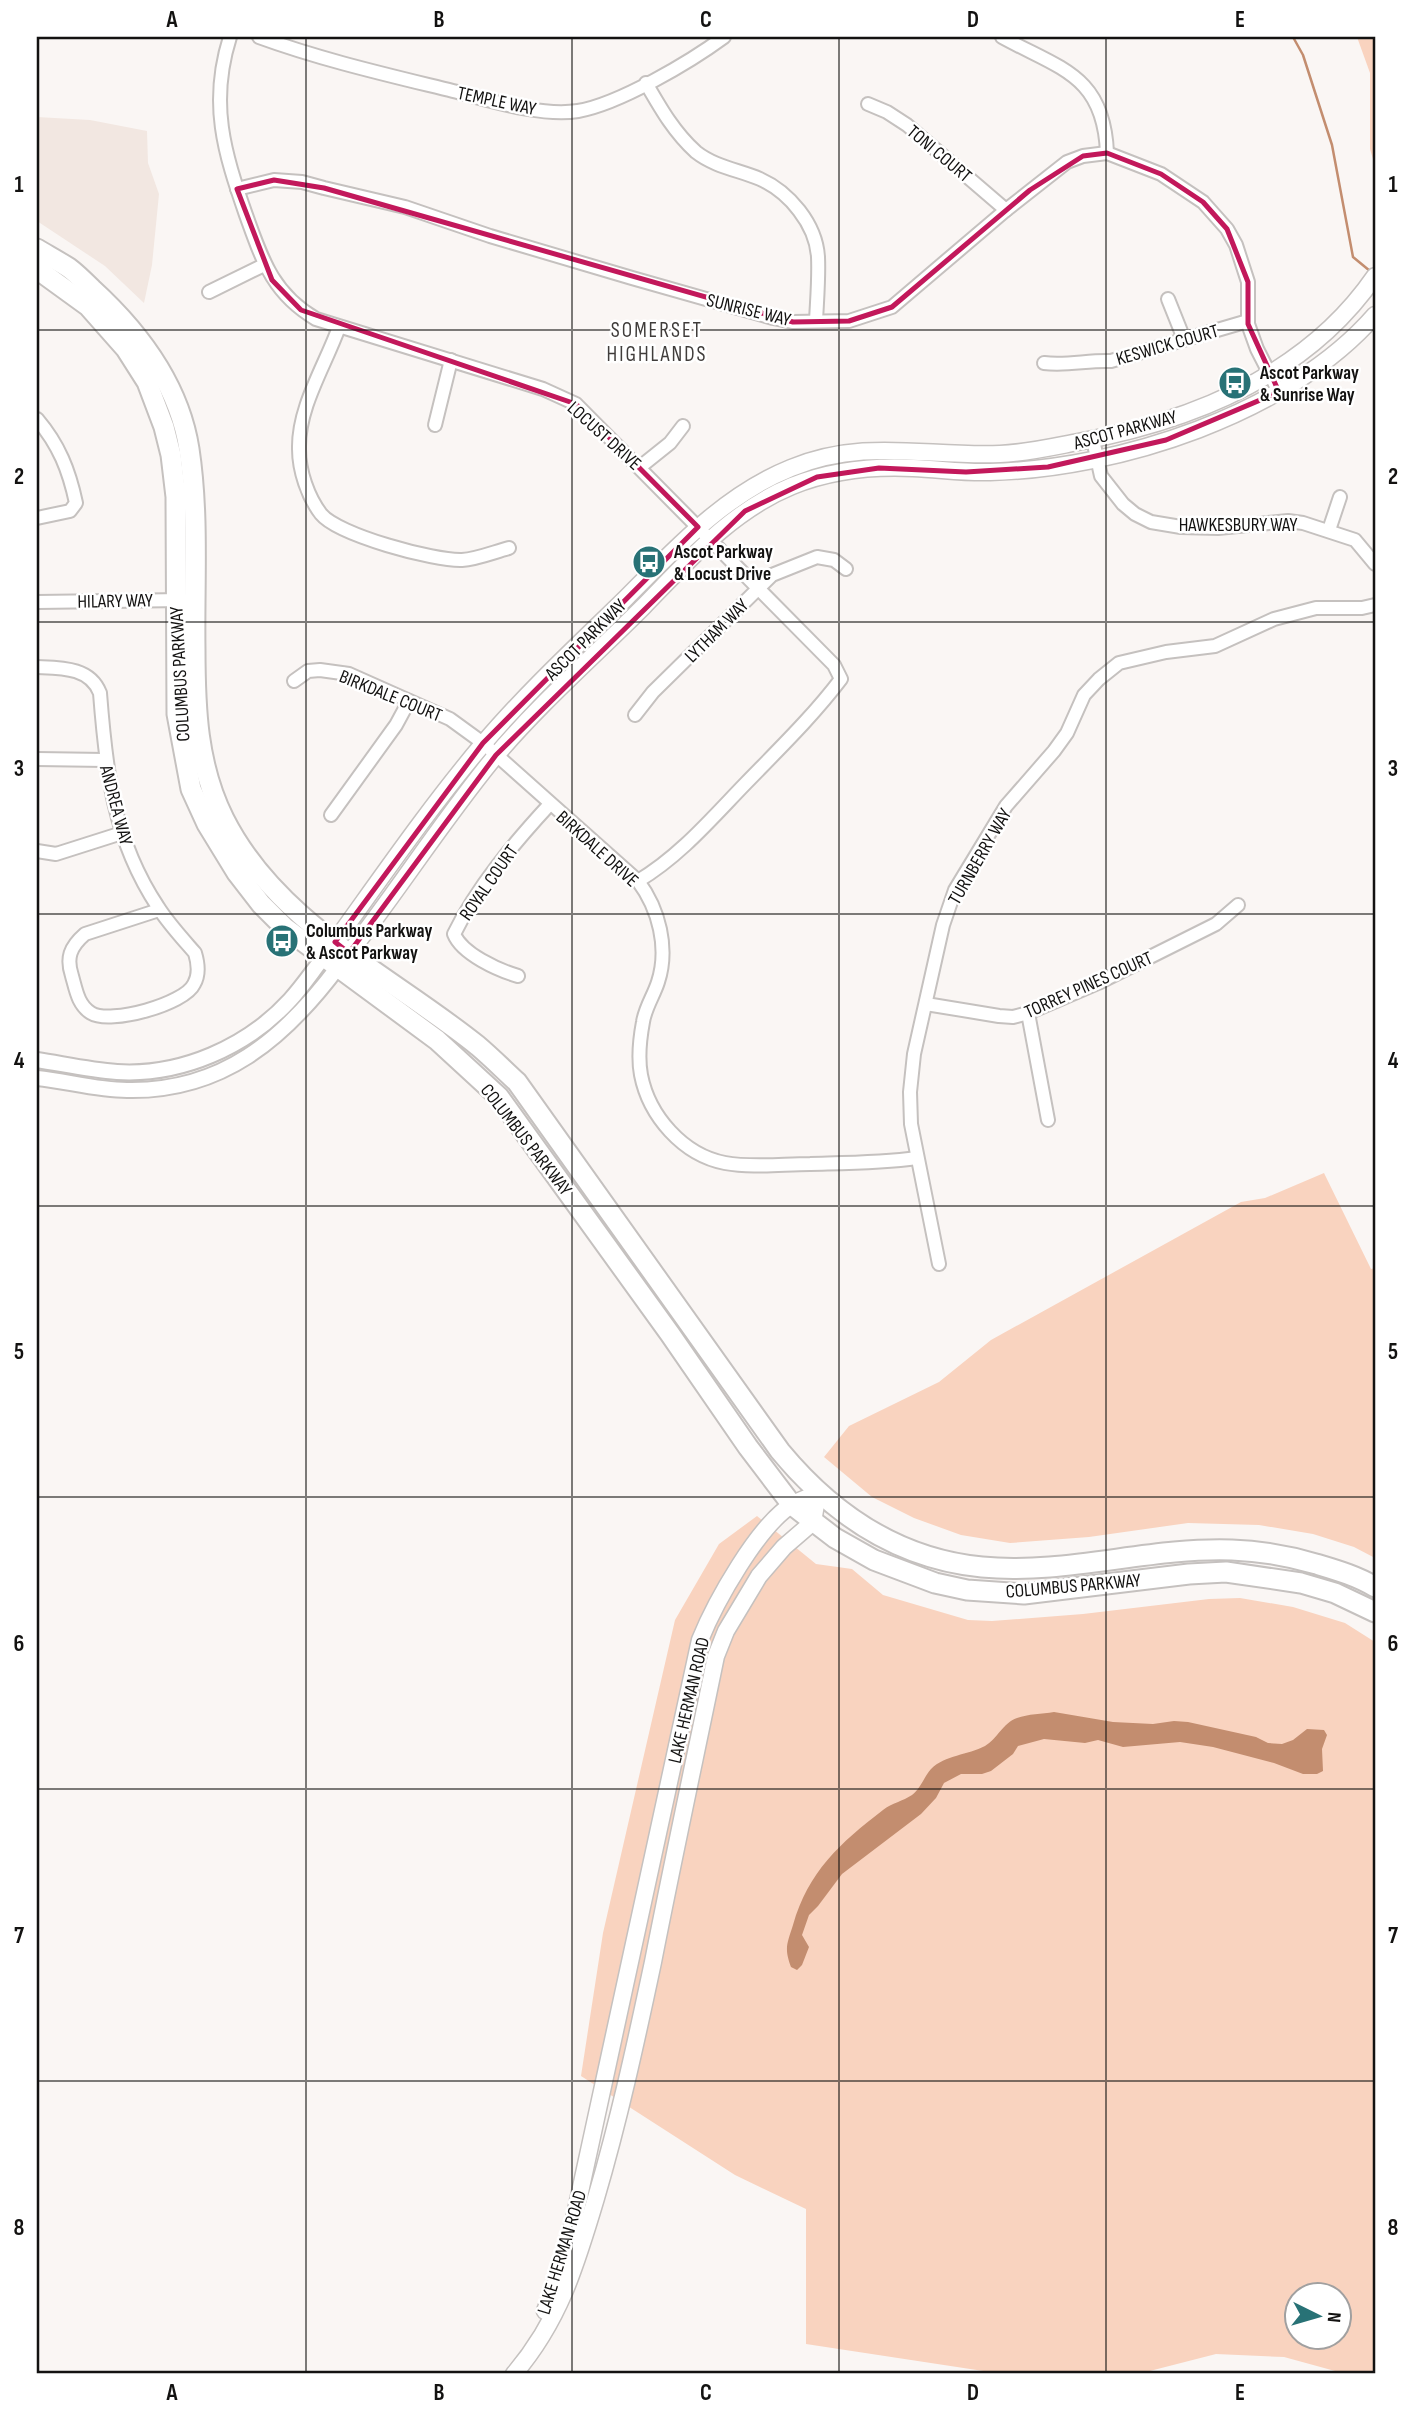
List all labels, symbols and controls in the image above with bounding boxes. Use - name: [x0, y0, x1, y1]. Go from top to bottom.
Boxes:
- text: A: [166, 6, 179, 34]
- text: B: [434, 6, 445, 34]
- text: C: [700, 6, 712, 34]
- text: D: [967, 6, 979, 34]
- text: E: [1235, 6, 1245, 34]
- street label: TEMPLE WAY: [455, 82, 538, 121]
- street label: TONI COURT: [902, 120, 976, 188]
- text: 1: [14, 171, 24, 199]
- text: 1: [1388, 171, 1398, 199]
- street label: SUNRISE WAY: [704, 289, 793, 332]
- district label: SOMERSET HIGHLANDS: [607, 318, 707, 367]
- street label: KESWICK COURT: [1113, 320, 1222, 371]
- place label: Ascot Parkway & Sunrise Way: [1259, 362, 1359, 407]
- bus stop icon: Ascot Parkway & Sunrise Way: [1216, 364, 1254, 402]
- street label: LOCUST DRIVE: [562, 397, 646, 475]
- street label: ASCOT PARKWAY: [1070, 406, 1179, 455]
- text: 2: [14, 463, 24, 491]
- text: 2: [1388, 463, 1398, 491]
- street label: HAWKESBURY WAY: [1179, 514, 1297, 537]
- place label: Ascot Parkway & Locust Drive: [673, 541, 773, 586]
- bus stop icon: Ascot Parkway & Locust Drive: [630, 543, 668, 581]
- street label: HILARY WAY: [77, 589, 153, 614]
- street label: LYTHAM WAY: [680, 594, 754, 668]
- street label: ASCOT PARKWAY: [540, 595, 632, 686]
- street label: COLUMBUS PARKWAY: [165, 606, 196, 742]
- street label: BIRKDALE COURT: [336, 665, 445, 728]
- text: 3: [14, 755, 24, 783]
- text: 3: [1388, 755, 1398, 783]
- street label: ANDREA WAY: [94, 762, 137, 848]
- street label: TURNBERRY WAY: [944, 804, 1017, 909]
- street label: BIRKDALE DRIVE: [551, 806, 643, 892]
- street label: ROYAL COURT: [455, 840, 524, 925]
- place label: Columbus Parkway & Ascot Parkway: [306, 920, 432, 965]
- bus stop icon: Columbus Parkway & Ascot Parkway: [263, 922, 301, 960]
- street label: TORREY PINES COURT: [1021, 947, 1156, 1024]
- text: 4: [14, 1047, 25, 1075]
- text: 4: [1388, 1047, 1399, 1075]
- street label: COLUMBUS PARKWAY: [475, 1079, 577, 1200]
- text: 5: [14, 1338, 24, 1366]
- text: 5: [1388, 1338, 1398, 1366]
- street label: COLUMBUS PARKWAY: [1005, 1569, 1142, 1604]
- text: 6: [14, 1630, 24, 1658]
- text: 6: [1388, 1630, 1398, 1658]
- street label: LAKE HERMAN ROAD: [664, 1635, 715, 1766]
- text: 7: [14, 1922, 24, 1950]
- text: 7: [1388, 1922, 1398, 1950]
- street label: LAKE HERMAN ROAD: [533, 2188, 592, 2317]
- text: 8: [14, 2214, 25, 2242]
- text: 8: [1388, 2214, 1399, 2242]
- north arrow: [1282, 2282, 1352, 2352]
- text: N: [1322, 2311, 1345, 2323]
- text: A: [166, 2379, 179, 2407]
- text: B: [434, 2379, 445, 2407]
- text: C: [700, 2379, 712, 2407]
- text: D: [967, 2379, 979, 2407]
- text: E: [1235, 2379, 1245, 2407]

